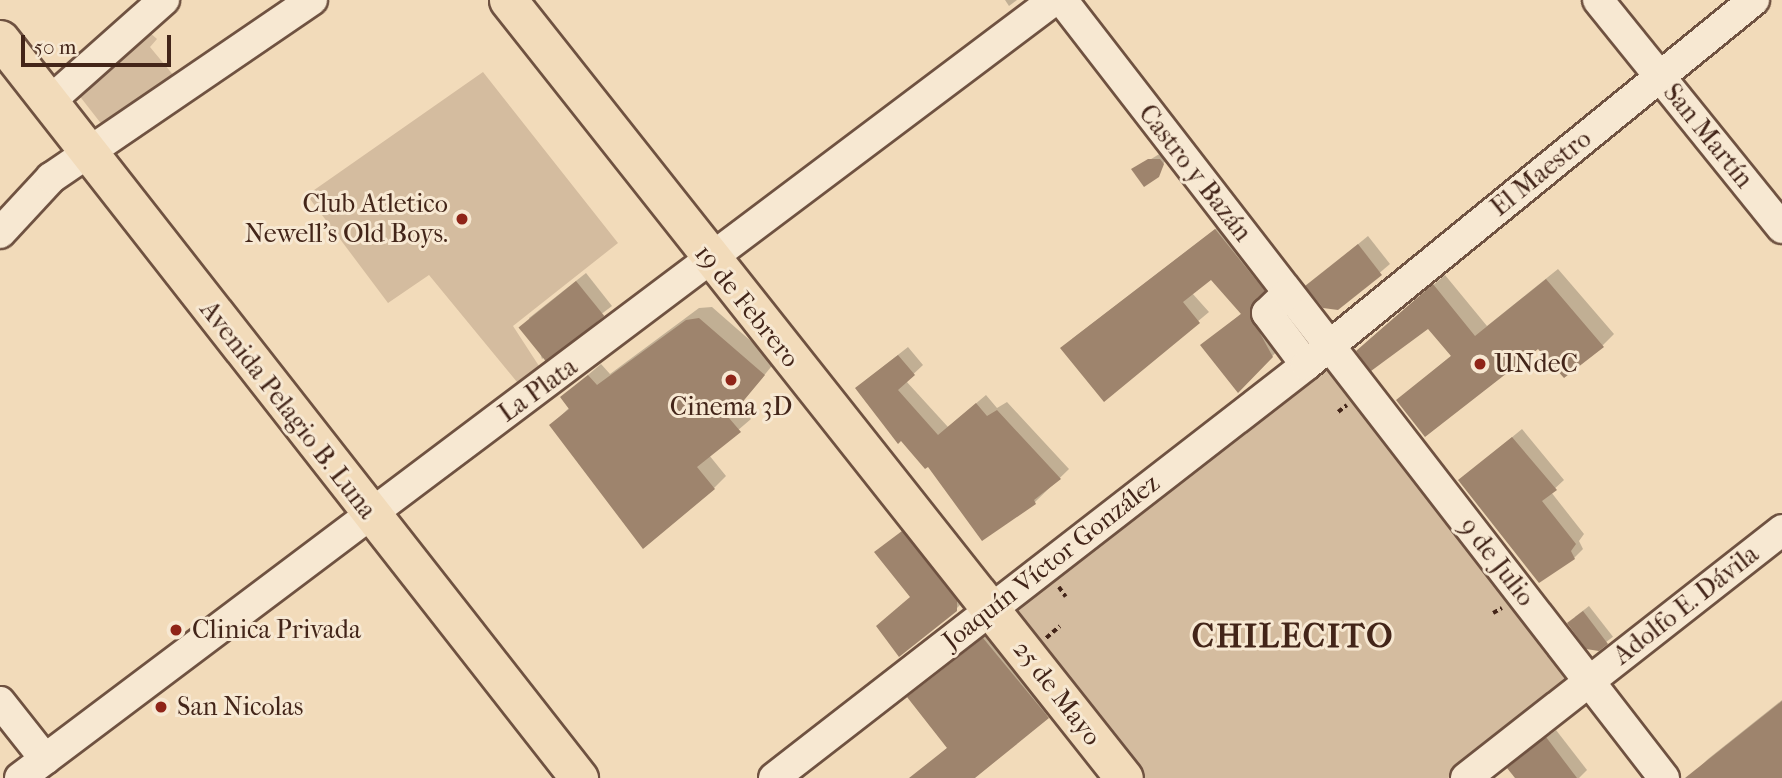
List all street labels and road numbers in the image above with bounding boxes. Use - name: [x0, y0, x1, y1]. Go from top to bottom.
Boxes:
- street label: San Martín: [1656, 78, 1760, 194]
- street label: Castro y Bazán: [1132, 98, 1258, 248]
- street label: El Maestro: [1484, 123, 1598, 223]
- street label: 19 de Febrero: [688, 238, 806, 374]
- street label: Avenida Pelagio B. Luna: [193, 295, 383, 525]
- street label: La Plata: [493, 351, 583, 429]
- street label: Joaquín Víctor González: [936, 468, 1166, 656]
- street label: 9 de Julio: [1453, 512, 1541, 612]
- street label: Adolfo E. Dávila: [1607, 539, 1765, 671]
- street label: 25 de Mayo: [1006, 634, 1108, 752]

